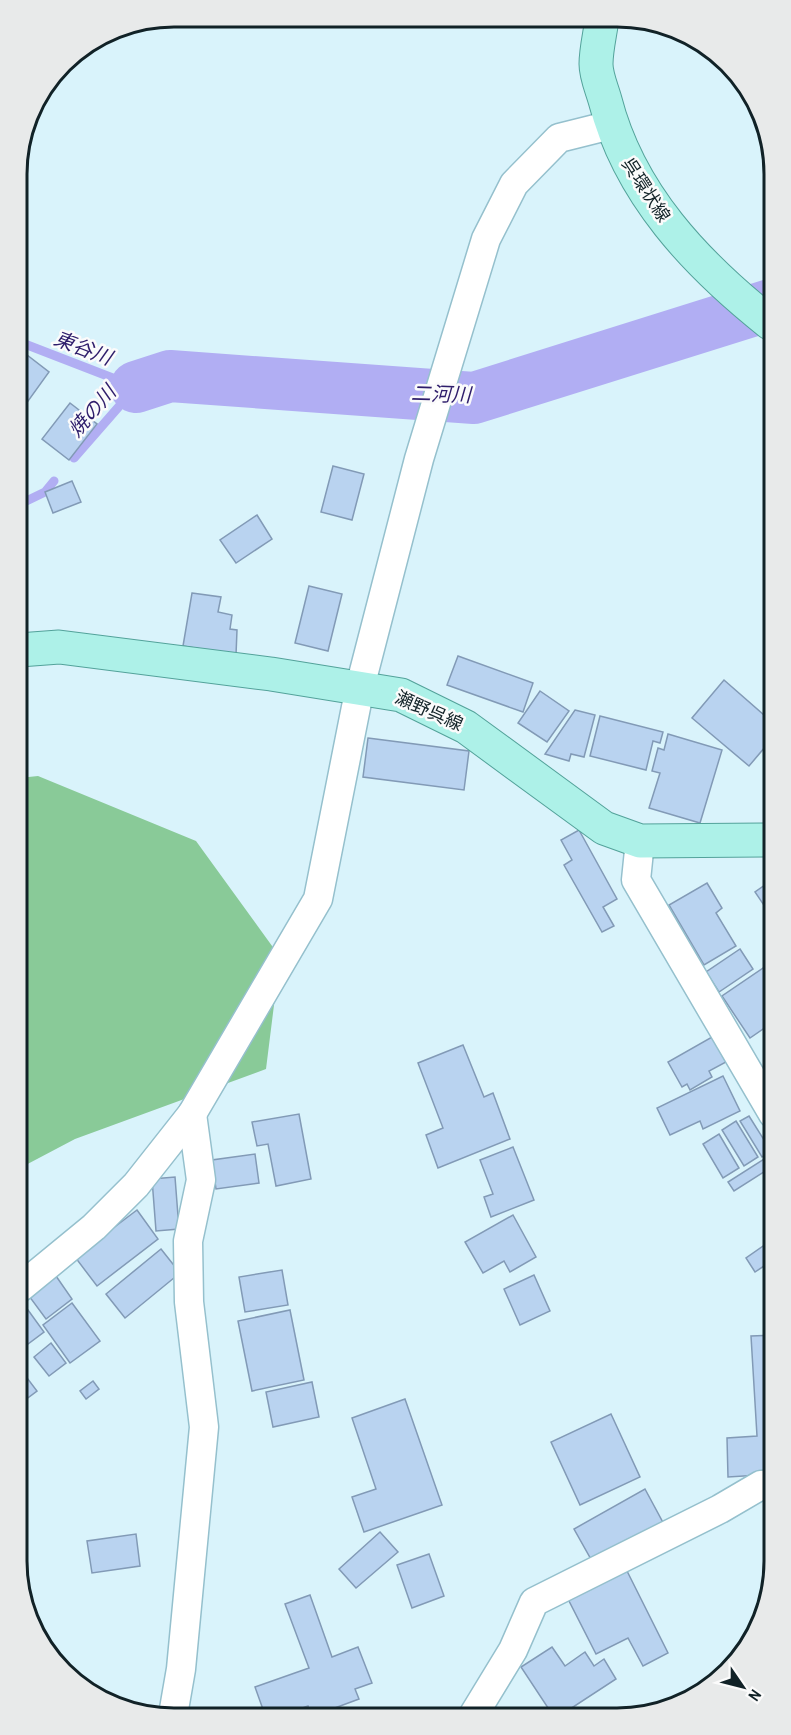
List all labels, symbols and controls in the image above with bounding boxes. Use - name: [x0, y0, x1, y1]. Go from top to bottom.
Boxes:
- street label: 呉環状線: [616, 153, 677, 227]
- water label: 東谷川: [50, 324, 118, 372]
- water label: 焼の川: [62, 378, 123, 442]
- water label: 二河川: [411, 379, 473, 408]
- street label: 瀬野呉線: [391, 684, 467, 737]
- north arrow: [713, 1657, 773, 1717]
- text: N: [744, 1685, 767, 1706]

